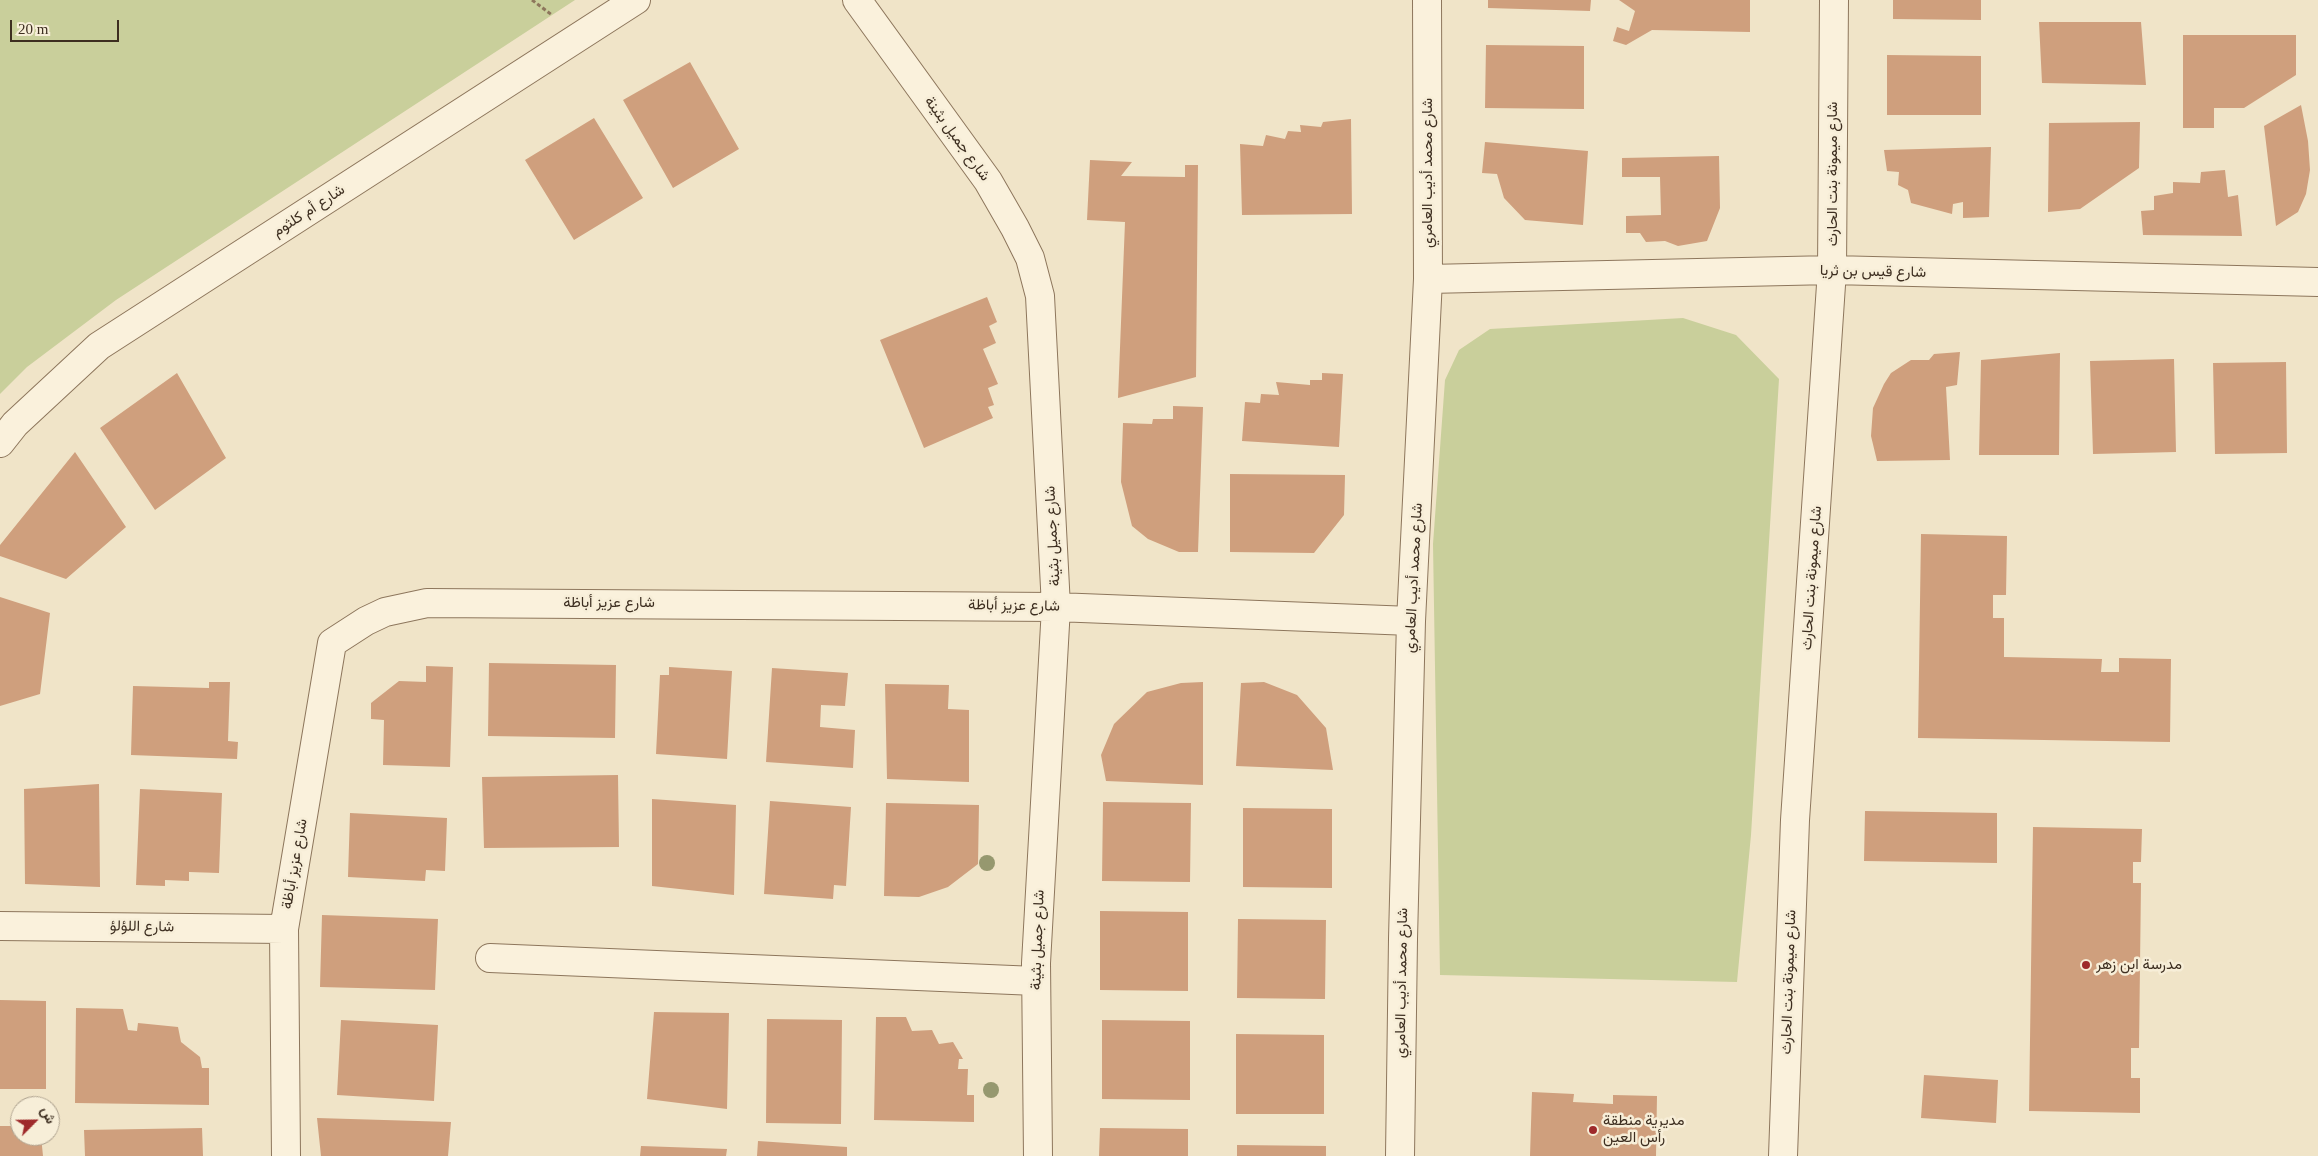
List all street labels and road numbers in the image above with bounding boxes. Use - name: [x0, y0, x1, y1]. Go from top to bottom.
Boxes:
- street label: شارع جميل بثينة: [920, 93, 994, 185]
- street label: شارع محمد أديب العامري: [1419, 98, 1437, 248]
- street label: شارع ميمونة بنت الحارث: [1824, 102, 1842, 246]
- street label: شارع أم كلثوم: [270, 181, 348, 241]
- street label: شارع قيس بن ثريا: [1820, 262, 1926, 282]
- street label: شارع جميل بثينة: [1041, 485, 1065, 587]
- street label: شارع محمد أديب العامري: [1401, 503, 1427, 653]
- street label: شارع ميمونة بنت الحارث: [1798, 505, 1826, 651]
- street label: شارع عزيز أباظة: [563, 594, 655, 612]
- street label: شارع عزيز أباظة: [968, 596, 1060, 616]
- street label: شارع عزيز أباظة: [278, 817, 312, 911]
- street label: شارع جميل بثينة: [1027, 890, 1049, 990]
- street label: شارع محمد أديب العامري: [1392, 908, 1412, 1058]
- street label: شارع ميمونة بنت الحارث: [1777, 909, 1801, 1055]
- street label: شارع اللؤلؤ: [110, 917, 174, 937]

